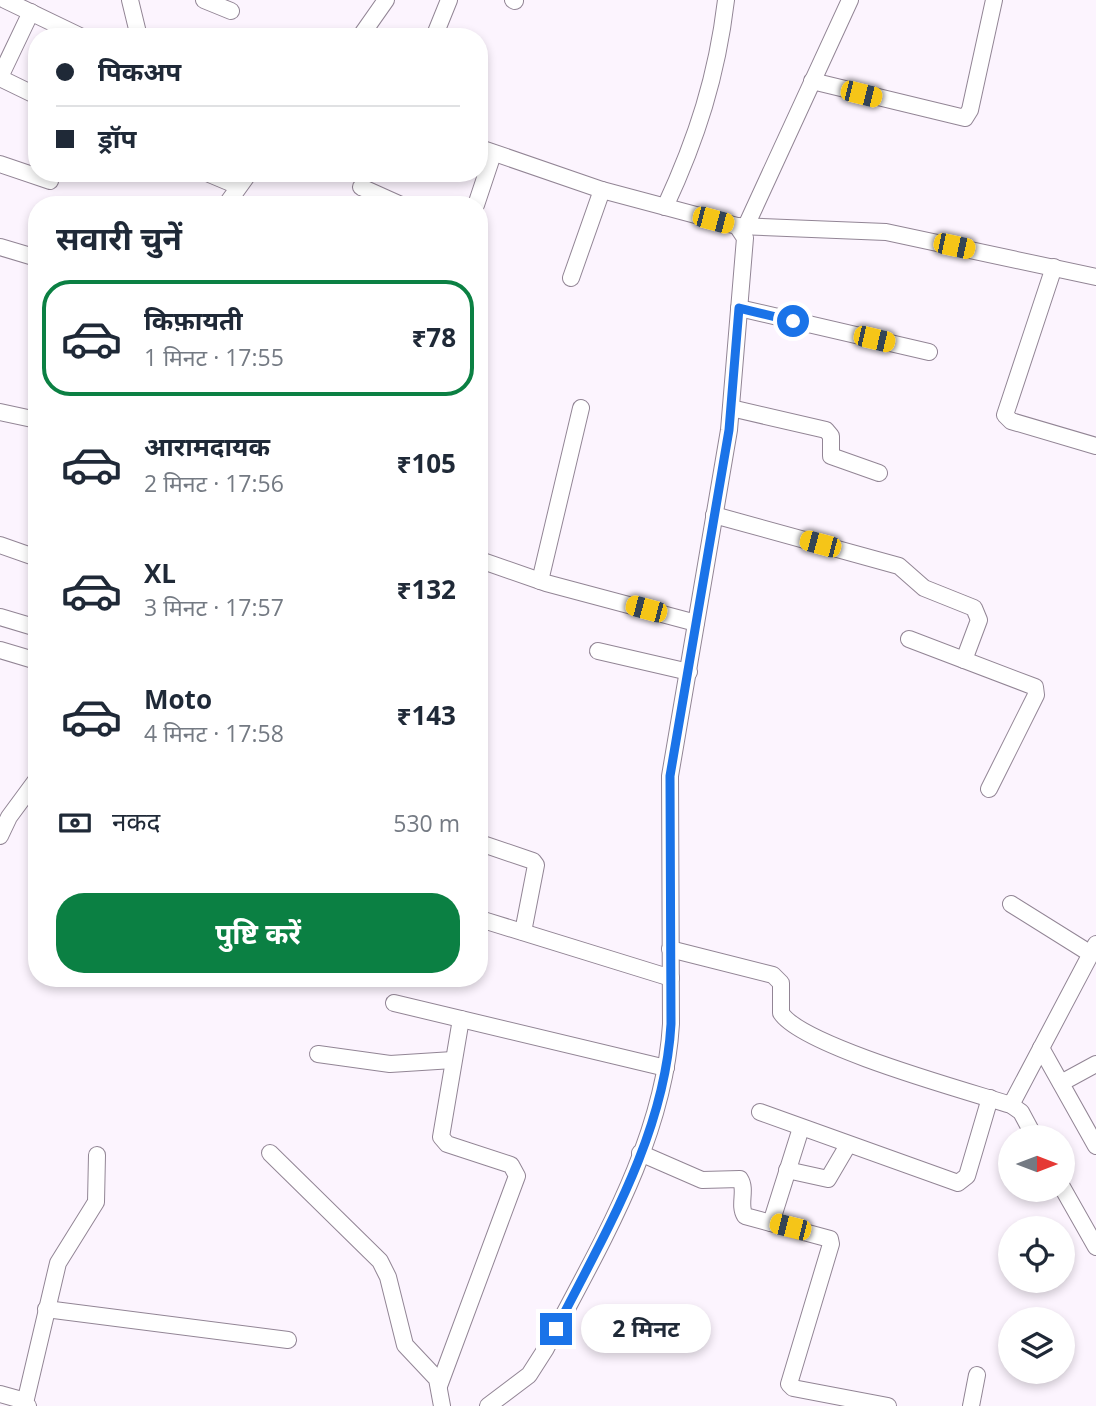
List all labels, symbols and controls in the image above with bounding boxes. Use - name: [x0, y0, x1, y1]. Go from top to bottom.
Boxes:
- text: पिकअप: [98, 53, 181, 89]
- car: [839, 79, 884, 109]
- text: ड्रॉप: [98, 120, 136, 156]
- car: [690, 204, 737, 236]
- text: सवारी चुनें: [56, 216, 182, 259]
- car: [932, 231, 977, 261]
- text: किफ़ायती: [144, 302, 243, 338]
- route start: [777, 305, 809, 337]
- icon: car: [60, 307, 123, 370]
- text: ₹78: [411, 319, 456, 355]
- car: [852, 324, 897, 354]
- text: 1 मिनट · 17:55: [144, 341, 284, 373]
- text: आरामदायक: [144, 428, 270, 464]
- icon: car: [60, 433, 123, 496]
- text: ₹105: [397, 445, 456, 481]
- text: 2 मिनट · 17:56: [144, 467, 284, 499]
- car: [797, 528, 844, 560]
- text: XL: [144, 555, 176, 591]
- icon: car: [60, 559, 123, 622]
- text: ₹132: [397, 571, 456, 607]
- text: 3 मिनट · 17:57: [144, 591, 284, 623]
- car: [623, 593, 670, 625]
- text: Moto: [144, 681, 212, 717]
- icon: car: [60, 685, 123, 748]
- text: ₹143: [397, 697, 456, 733]
- text: 4 मिनट · 17:58: [144, 717, 284, 749]
- text: नकद: [112, 803, 160, 839]
- icon: cash: [56, 804, 94, 842]
- text: 530 m: [393, 807, 460, 839]
- button: पुष्टि करें: [56, 893, 460, 973]
- north arrow: [998, 1125, 1074, 1202]
- map controls: [998, 1125, 1075, 1384]
- car: [768, 1212, 813, 1242]
- button: locate: [998, 1216, 1075, 1293]
- callout: 2 मिनट: [580, 1304, 710, 1354]
- button: layers: [998, 1307, 1075, 1384]
- text: 2 मिनट: [612, 1312, 680, 1344]
- route end: [540, 1313, 572, 1345]

